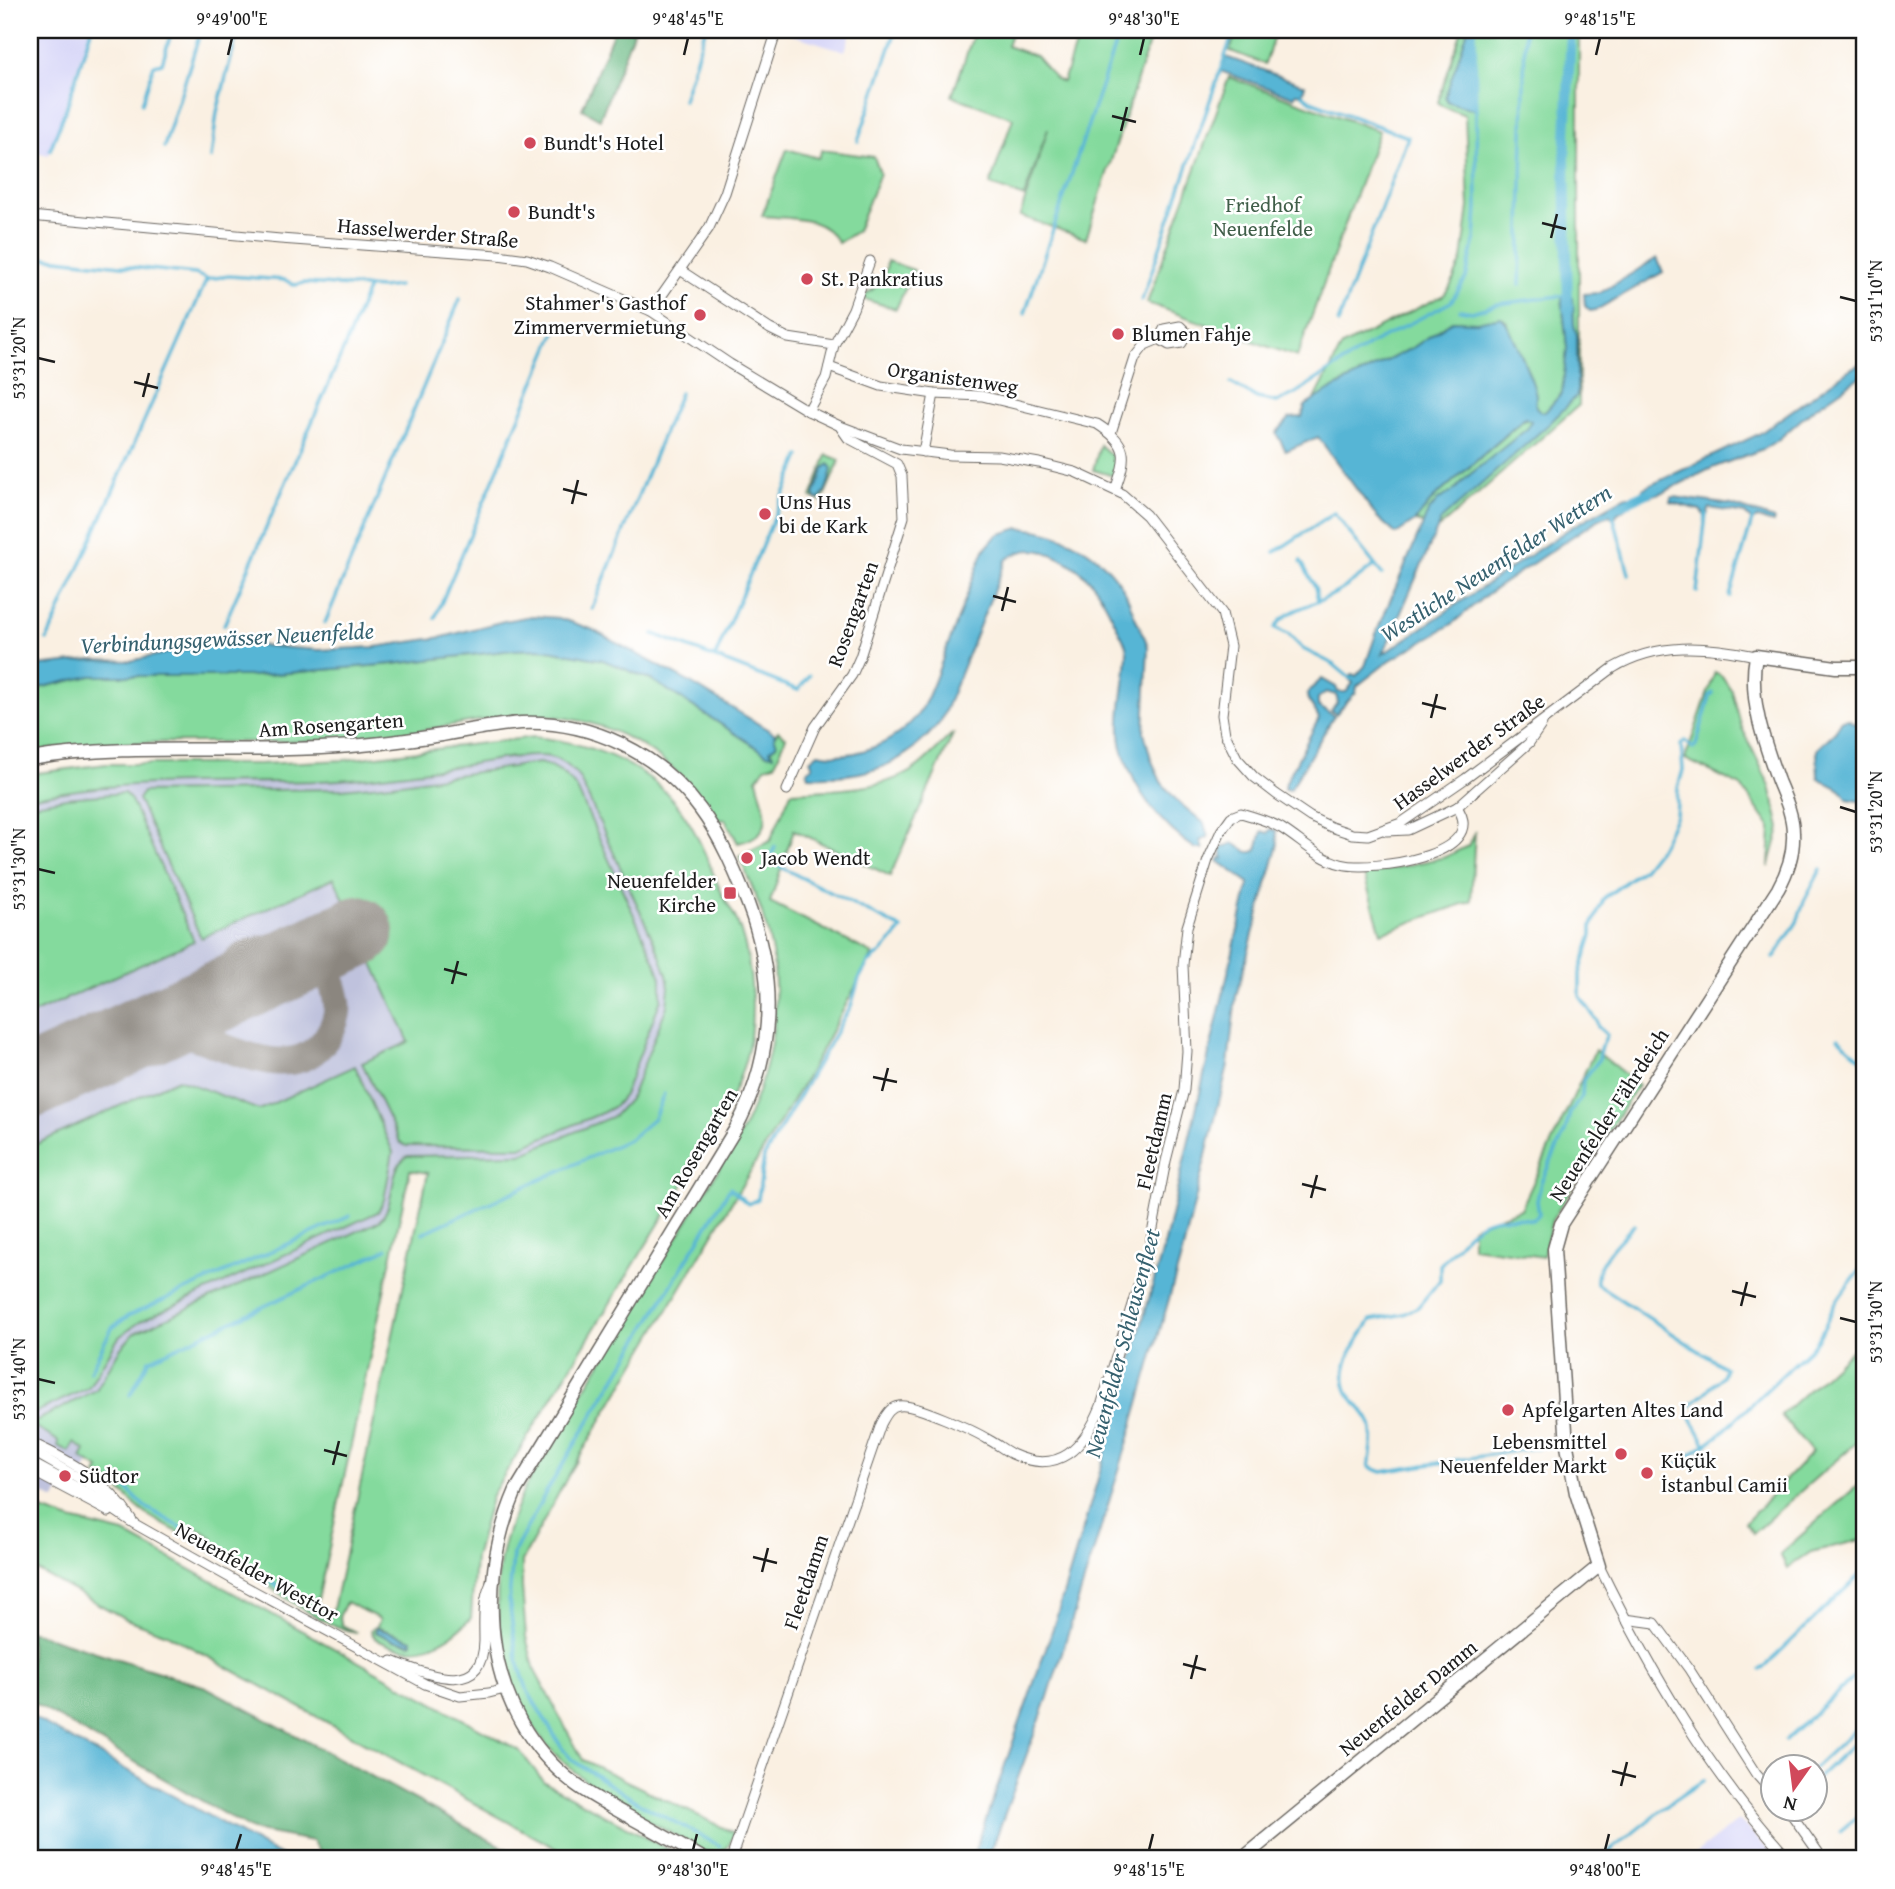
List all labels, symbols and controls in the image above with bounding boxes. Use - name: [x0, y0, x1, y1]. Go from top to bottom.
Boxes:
- text: 9°49'00"E: [196, 5, 268, 32]
- text: 9°48'45"E: [652, 5, 724, 32]
- text: 9°48'30"E: [1108, 5, 1180, 32]
- text: 9°48'15"E: [1564, 5, 1636, 32]
- place label: Bundt's Hotel: [544, 127, 664, 158]
- marker: Bundt's Hotel: [522, 135, 538, 151]
- park label: Friedhof Neuenfelde: [1213, 189, 1313, 244]
- place label: Bundt's: [528, 196, 595, 227]
- marker: Bundt's: [506, 204, 522, 220]
- street label: Hasselwerder Straße: [336, 209, 520, 256]
- text: 53°31'10"N: [1862, 259, 1889, 342]
- place label: St. Pankratius: [821, 263, 943, 294]
- marker: St. Pankratius: [799, 271, 815, 287]
- place label: Stahmer's Gasthof Zimmervermietung: [514, 287, 688, 342]
- marker: Stahmer's Gasthof Zimmervermietung: [692, 307, 708, 323]
- text: 53°31'20"N: [5, 316, 32, 399]
- place label: Blumen Fahje: [1132, 318, 1251, 349]
- marker: Blumen Fahje: [1110, 326, 1126, 342]
- street label: Organistenweg: [886, 353, 1021, 402]
- water label: Westliche Neuenfelder Wettern: [1374, 475, 1618, 650]
- place label: Uns Hus bi de Kark: [779, 486, 868, 541]
- marker: Uns Hus bi de Kark: [757, 506, 773, 522]
- street label: Rosengarten: [819, 556, 886, 671]
- water label: Verbindungsgewässer Neuenfelde: [79, 613, 375, 662]
- street label: Hasselwerder Straße: [1386, 686, 1551, 818]
- street label: Am Rosengarten: [257, 704, 405, 745]
- text: 53°31'20"N: [1862, 770, 1889, 853]
- text: 53°31'30"N: [5, 827, 32, 910]
- place label: Jacob Wendt: [758, 842, 871, 873]
- marker: Jacob Wendt: [739, 850, 755, 866]
- place label: Neuenfelder Kirche: [607, 865, 716, 920]
- marker: Neuenfelder Kirche: [722, 885, 738, 901]
- street label: Neuenfelder Fährdeich: [1541, 1022, 1677, 1208]
- street label: Am Rosengarten: [646, 1082, 745, 1223]
- street label: Fleetdamm: [1127, 1089, 1180, 1192]
- water label: Neuenfelder Schleusenfleet: [1075, 1224, 1168, 1462]
- text: 53°31'30"N: [1862, 1280, 1889, 1363]
- text: 53°31'40"N: [5, 1337, 32, 1420]
- place label: Apfelgarten Altes Land: [1522, 1394, 1724, 1425]
- marker: Apfelgarten Altes Land: [1500, 1402, 1516, 1418]
- place label: Lebensmittel Neuenfelder Markt: [1440, 1426, 1608, 1481]
- place label: Küçük İstanbul Camii: [1661, 1445, 1788, 1500]
- marker: Lebensmittel Neuenfelder Markt: [1613, 1446, 1629, 1462]
- place label: Südtor: [79, 1460, 139, 1491]
- marker: Küçük İstanbul Camii: [1639, 1465, 1655, 1481]
- marker: Südtor: [57, 1468, 73, 1484]
- street label: Neuenfelder Westtor: [170, 1514, 345, 1630]
- street label: Fleetdamm: [775, 1530, 836, 1634]
- street label: Neuenfelder Damm: [1332, 1632, 1484, 1763]
- north arrow: [1758, 1752, 1828, 1822]
- text: N: [1780, 1789, 1799, 1820]
- text: 9°48'45"E: [200, 1856, 272, 1883]
- text: 9°48'30"E: [657, 1856, 729, 1883]
- text: 9°48'15"E: [1113, 1856, 1185, 1883]
- text: 9°48'00"E: [1569, 1856, 1641, 1883]

